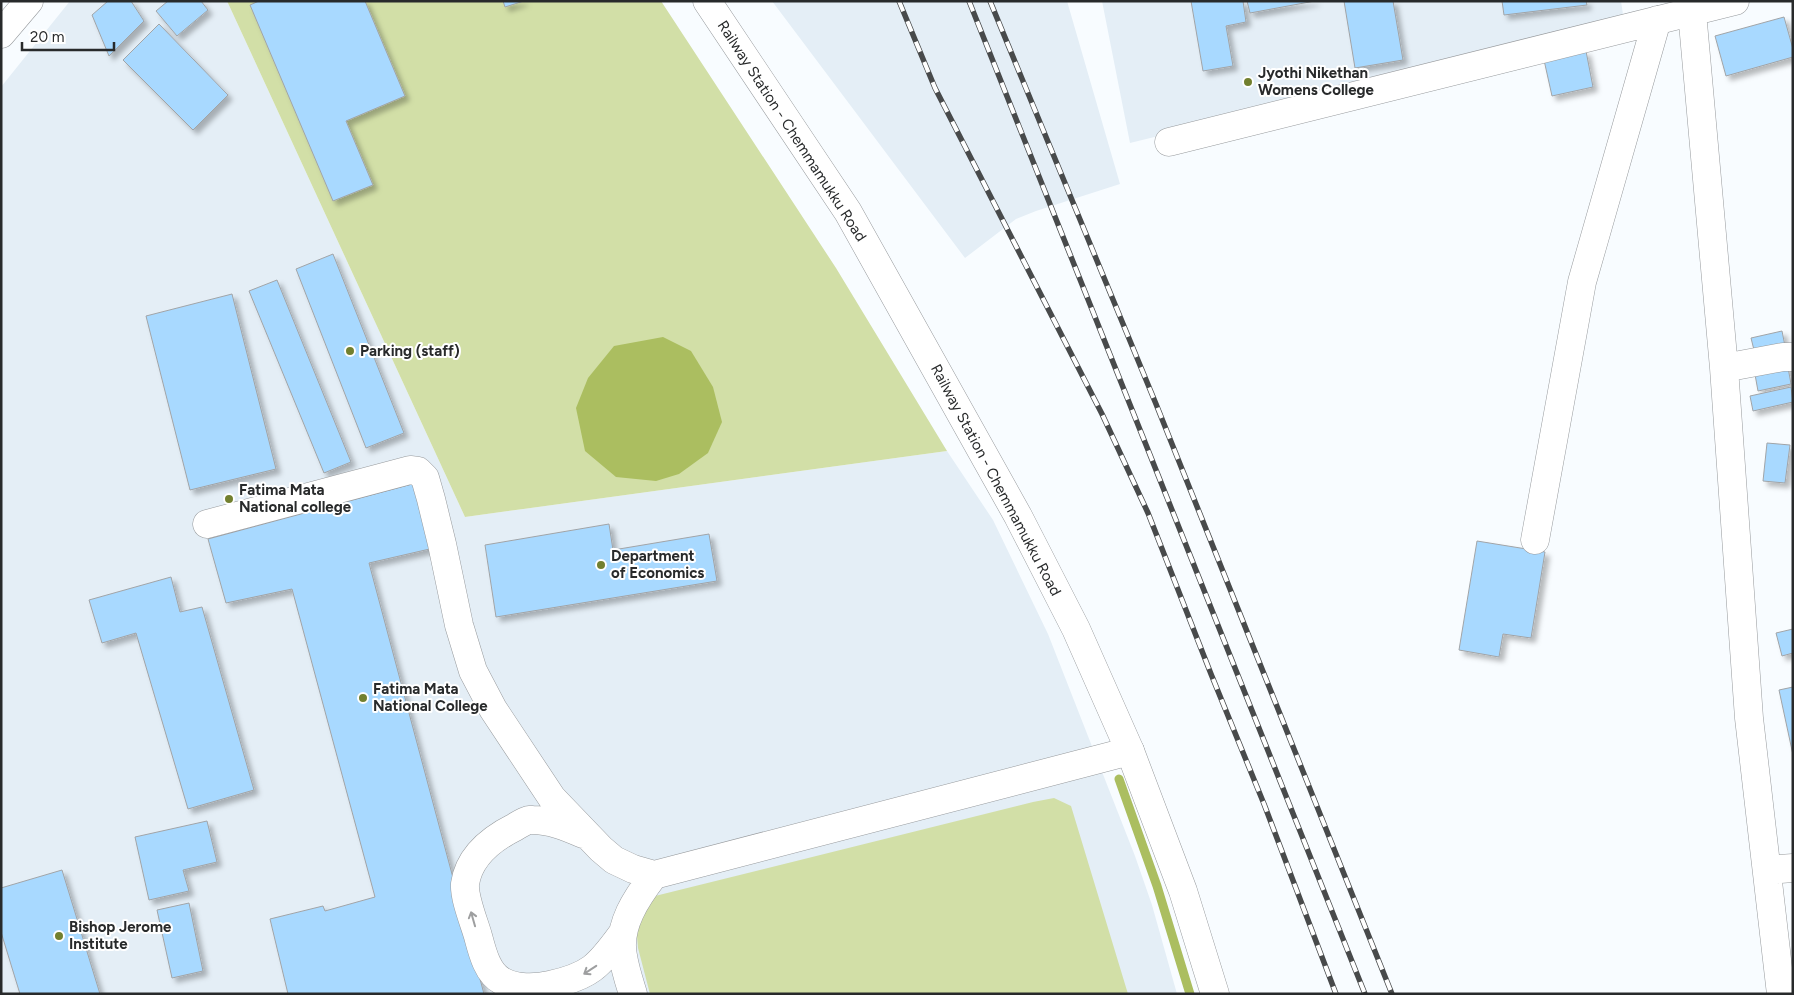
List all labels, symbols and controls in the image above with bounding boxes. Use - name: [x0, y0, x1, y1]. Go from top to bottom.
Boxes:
- street label: Railway Station - Chemmamukku Road: [714, 17, 870, 245]
- scale bar: [22, 20, 115, 52]
- text: 20 m: [30, 28, 64, 46]
- place label: Jyothi Nikethan Womens College: [1258, 64, 1375, 99]
- marker: Jyothi Nikethan Womens College: [1242, 76, 1254, 88]
- place label: Parking (staff): [360, 342, 460, 360]
- marker: Parking (staff): [344, 345, 356, 357]
- street label: Railway Station - Chemmamukku Road: [927, 361, 1065, 599]
- place label: Fatima Mata National college: [239, 481, 352, 516]
- marker: Fatima Mata National college: [223, 493, 235, 505]
- place label: Department of Economics: [611, 547, 704, 582]
- marker: Department of Economics: [595, 559, 607, 571]
- place label: Fatima Mata National College: [373, 680, 488, 715]
- marker: Fatima Mata National College: [357, 692, 369, 704]
- one-way arrow: [467, 911, 477, 927]
- place label: Bishop Jerome Institute: [69, 918, 172, 953]
- marker: Bishop Jerome Institute: [53, 930, 65, 942]
- one-way arrow: [583, 965, 597, 975]

